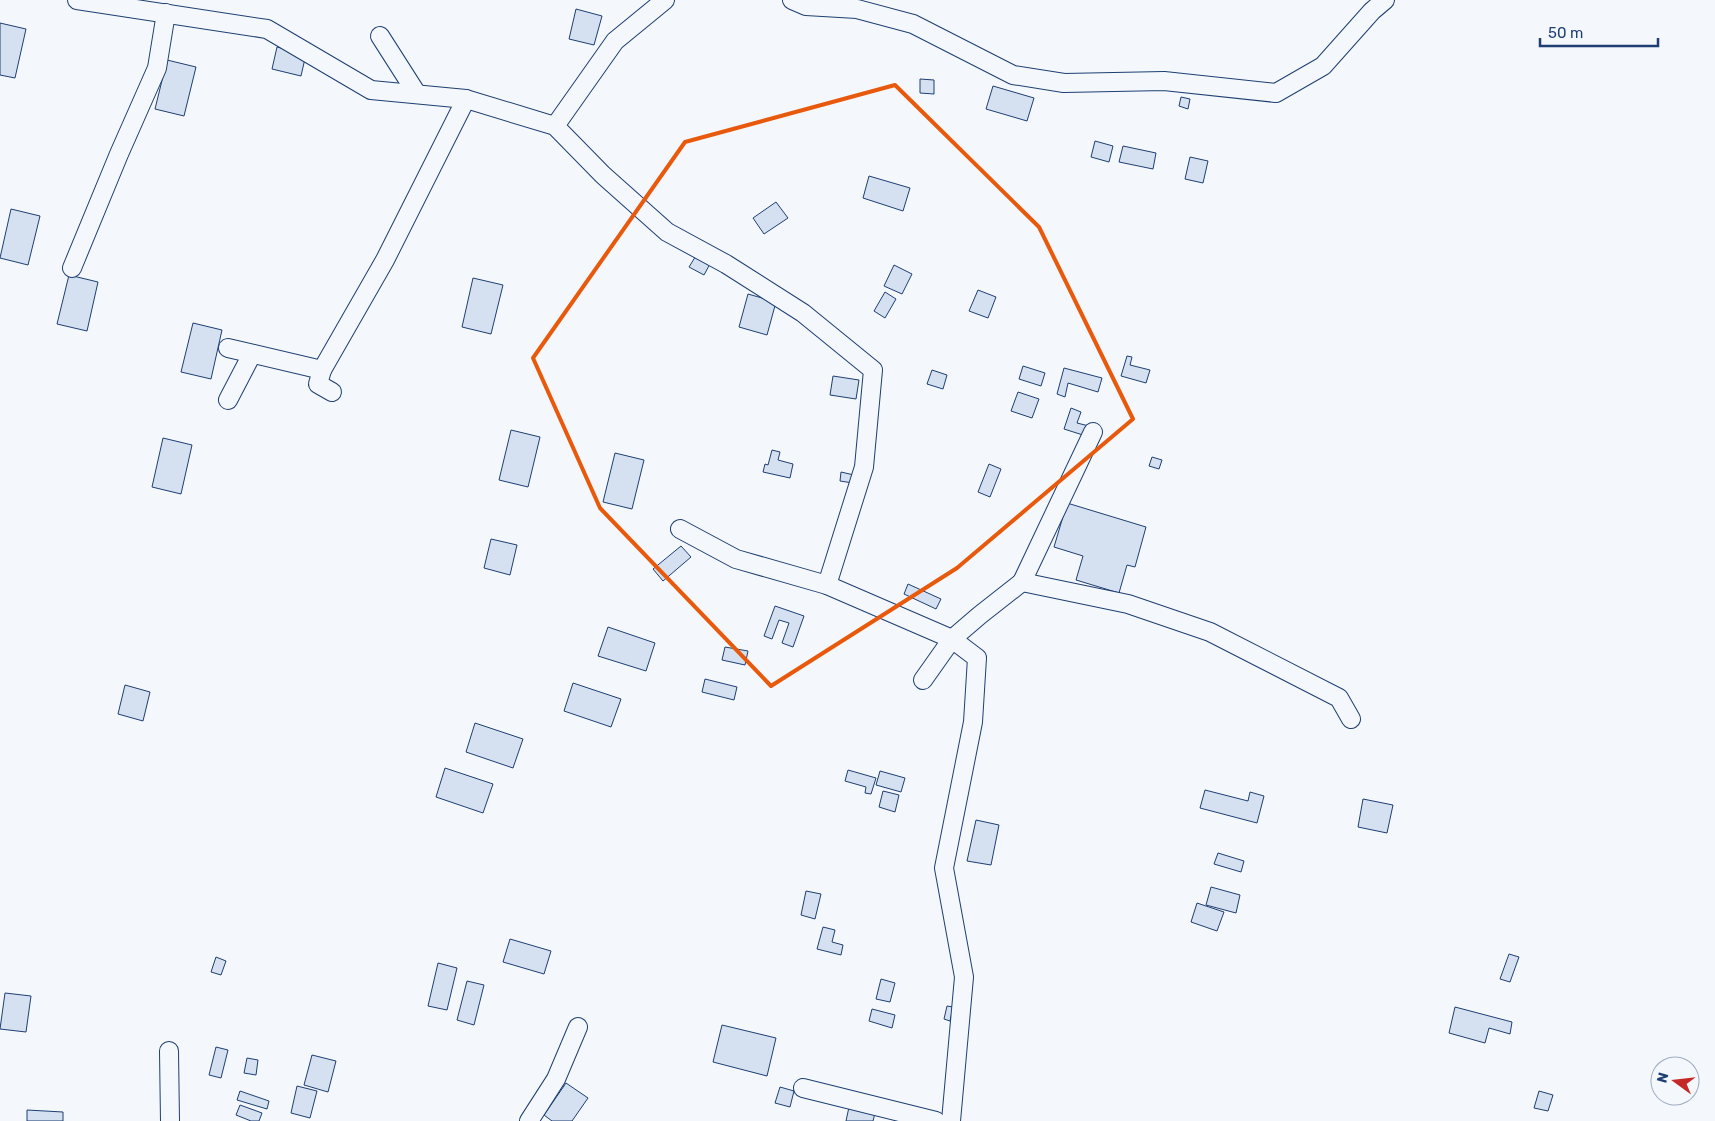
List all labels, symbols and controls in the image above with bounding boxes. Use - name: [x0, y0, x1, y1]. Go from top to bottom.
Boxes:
- scale bar: [1540, 15, 1658, 47]
- text: 50 m: [1548, 24, 1583, 42]
- north arrow: [1650, 1056, 1700, 1106]
- text: N: [1653, 1071, 1672, 1085]

